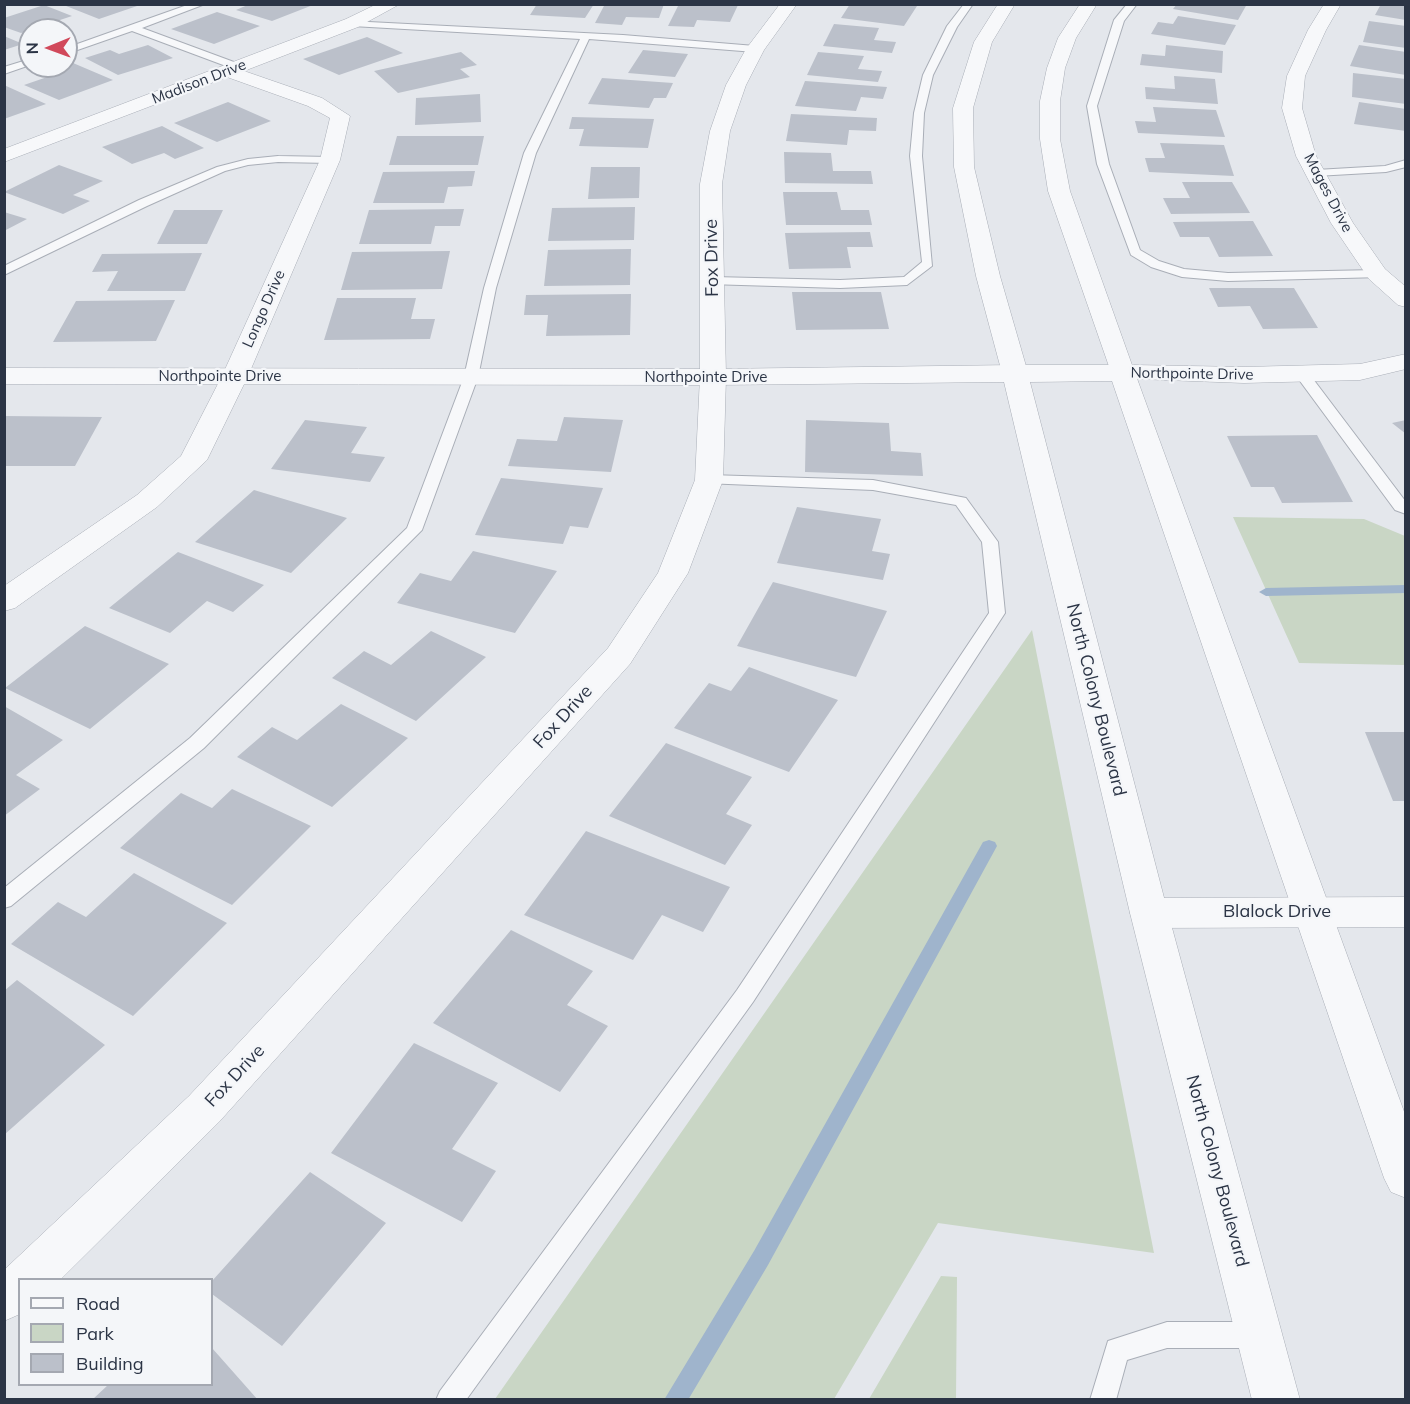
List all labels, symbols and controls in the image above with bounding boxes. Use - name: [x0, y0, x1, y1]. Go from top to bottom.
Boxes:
- north arrow: [18, 18, 78, 78]
- text: N: [22, 42, 42, 54]
- street label: Madison Drive: [149, 56, 249, 108]
- street label: Mages Drive: [1300, 151, 1356, 235]
- street label: Fox Drive: [701, 219, 723, 297]
- street label: Longo Drive: [239, 267, 289, 351]
- street label: Northpointe Drive: [1130, 364, 1254, 384]
- street label: Northpointe Drive: [158, 367, 282, 385]
- street label: Northpointe Drive: [644, 368, 768, 386]
- street label: North Colony Boulevard: [1062, 601, 1130, 799]
- street label: Fox Drive: [529, 681, 597, 753]
- street label: Blalock Drive: [1223, 901, 1331, 923]
- street label: Fox Drive: [201, 1040, 269, 1112]
- street label: North Colony Boulevard: [1181, 1073, 1253, 1269]
- legend: [18, 1278, 213, 1386]
- text: Road: [76, 1292, 120, 1315]
- text: Park: [76, 1322, 114, 1345]
- text: Building: [76, 1352, 144, 1375]

